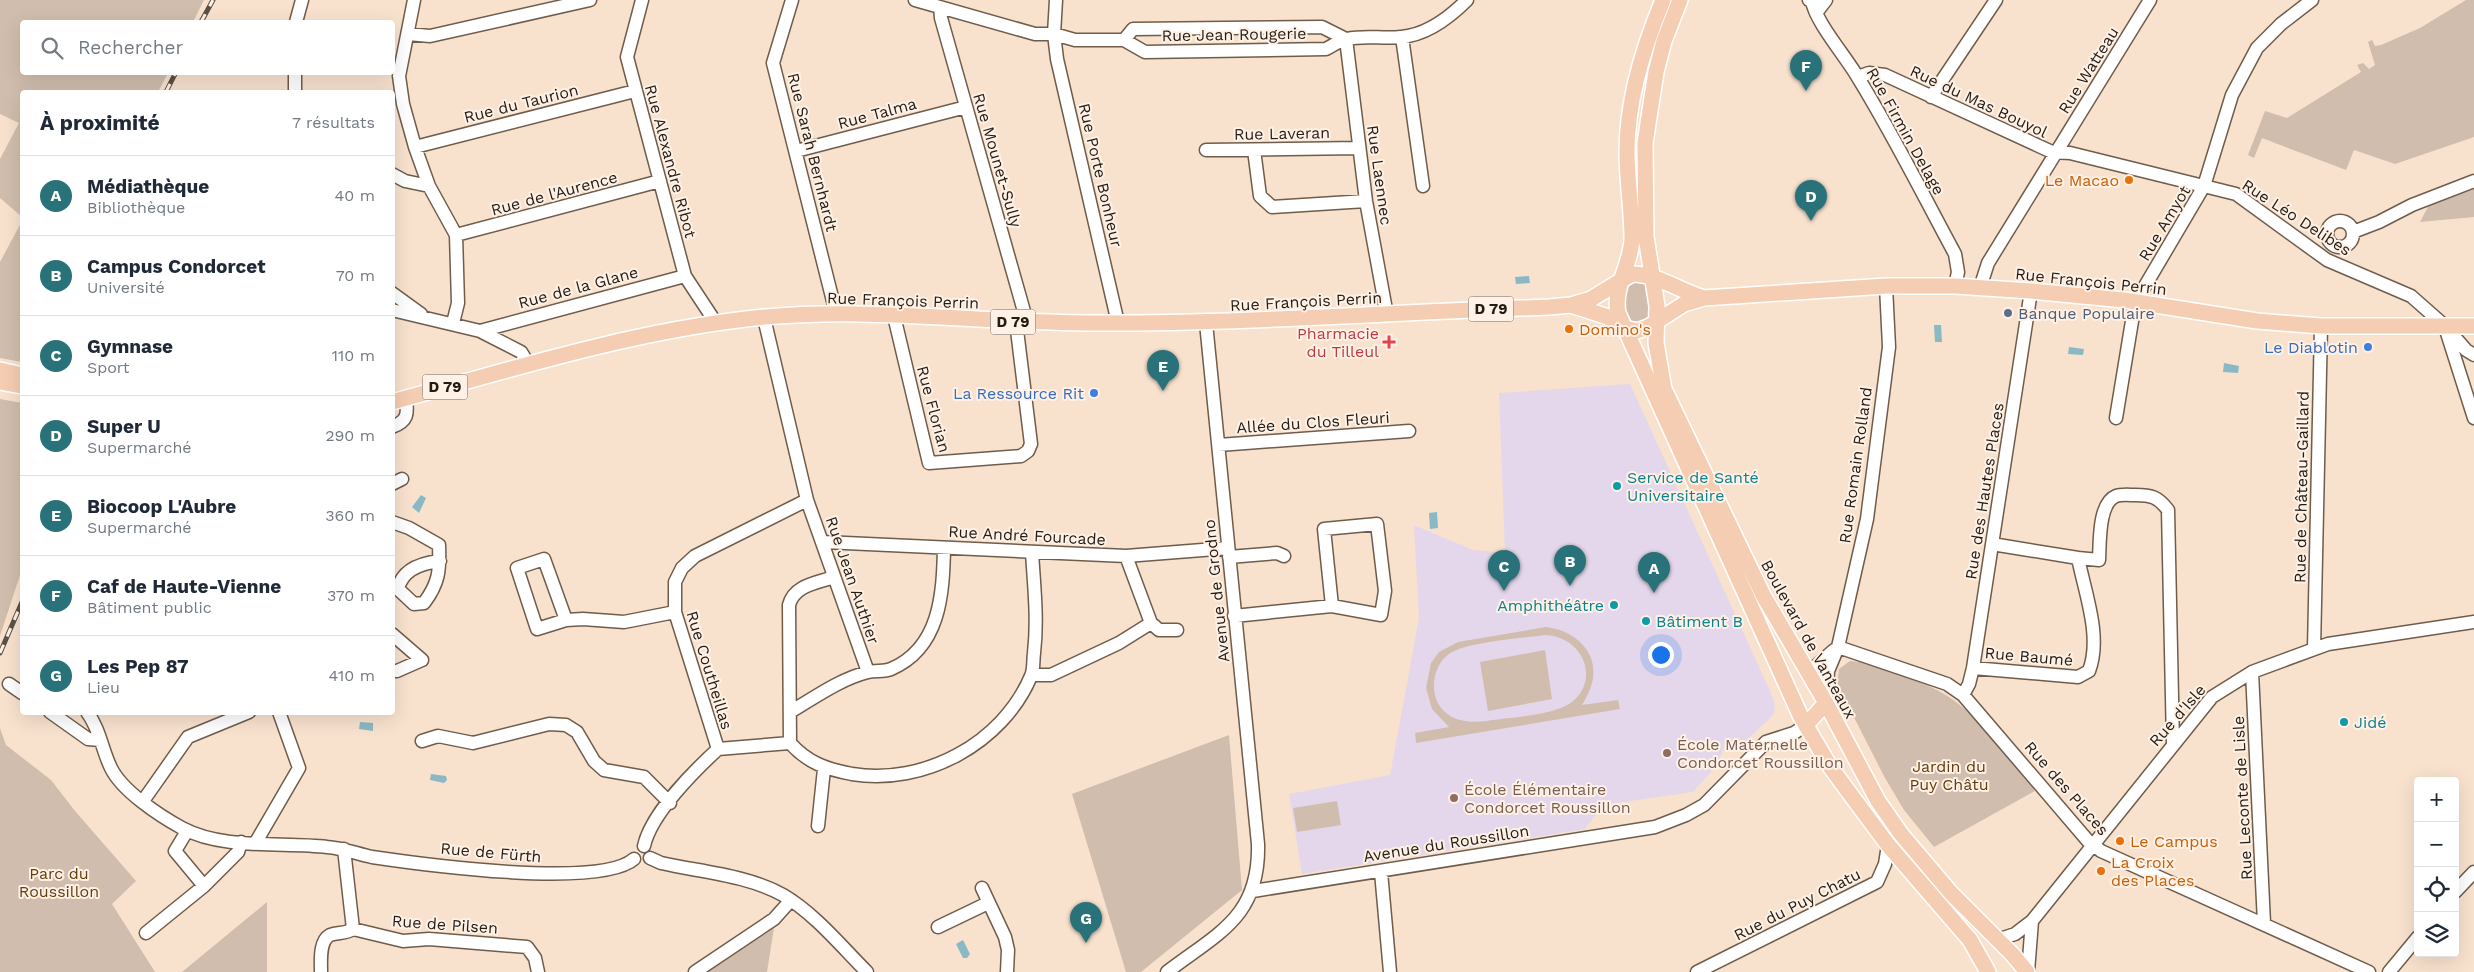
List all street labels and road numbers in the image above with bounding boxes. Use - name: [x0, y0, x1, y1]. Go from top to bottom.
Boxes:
- street label: Rue Watteau: [2054, 23, 2123, 117]
- street label: Rue Jean Rougerie: [1161, 24, 1307, 45]
- street label: Rue du Mas Bouyol: [1907, 61, 2051, 142]
- street label: Rue Firmin Delage: [1863, 64, 1949, 198]
- street label: Rue Sarah Bernhardt: [784, 71, 842, 234]
- street label: Rue du Taurion: [462, 80, 580, 127]
- street label: Rue Alexandre Ribot: [641, 82, 700, 240]
- street label: Rue Mounet-Sully: [969, 91, 1026, 230]
- street label: Rue Talma: [836, 94, 919, 133]
- street label: Rue Porte Bonheur: [1075, 101, 1126, 249]
- street label: Rue Laveran: [1234, 123, 1330, 144]
- street label: Rue Laennec: [1363, 124, 1396, 226]
- street label: Rue de l'Aurence: [489, 167, 620, 220]
- street label: Rue Léo Delibes: [2239, 175, 2355, 260]
- street label: Rue Amyot: [2135, 182, 2194, 264]
- street label: Rue de la Glane: [516, 262, 640, 313]
- street label: Rue François Perrin: [2014, 264, 2168, 299]
- street label: Rue François Perrin: [827, 288, 979, 313]
- street label: Rue François Perrin: [1230, 288, 1383, 315]
- road number: D 79: [1468, 296, 1514, 322]
- road number: D 79: [990, 310, 1036, 334]
- street label: Rue Florian: [913, 364, 954, 455]
- road number: D 79: [422, 374, 468, 400]
- street label: Rue Romain Rolland: [1835, 386, 1876, 544]
- street label: Rue de Château-Gaillard: [2290, 391, 2313, 583]
- street label: Rue des Hautes Places: [1961, 401, 2008, 581]
- street label: Allée du Clos Fleuri: [1236, 408, 1390, 437]
- street label: Rue Jean Authier: [822, 514, 883, 647]
- street label: Avenue de Grodno: [1200, 518, 1233, 663]
- street label: Rue André Fourcade: [948, 522, 1106, 549]
- street label: Boulevard de Vanteaux: [1757, 557, 1860, 722]
- street label: Rue Coutheillas: [682, 609, 737, 732]
- street label: Rue Baumé: [1984, 643, 2074, 670]
- street label: Rue d'Isle: [2145, 680, 2209, 750]
- street label: Rue Leconte de Lisle: [2229, 715, 2256, 881]
- street label: Rue des Places: [2021, 737, 2113, 839]
- street label: Avenue du Roussillon: [1362, 821, 1530, 866]
- street label: Rue de Fürth: [440, 839, 542, 866]
- street label: Rue du Puy Chatu: [1731, 864, 1864, 945]
- street label: Rue de Pilsen: [391, 911, 499, 938]

